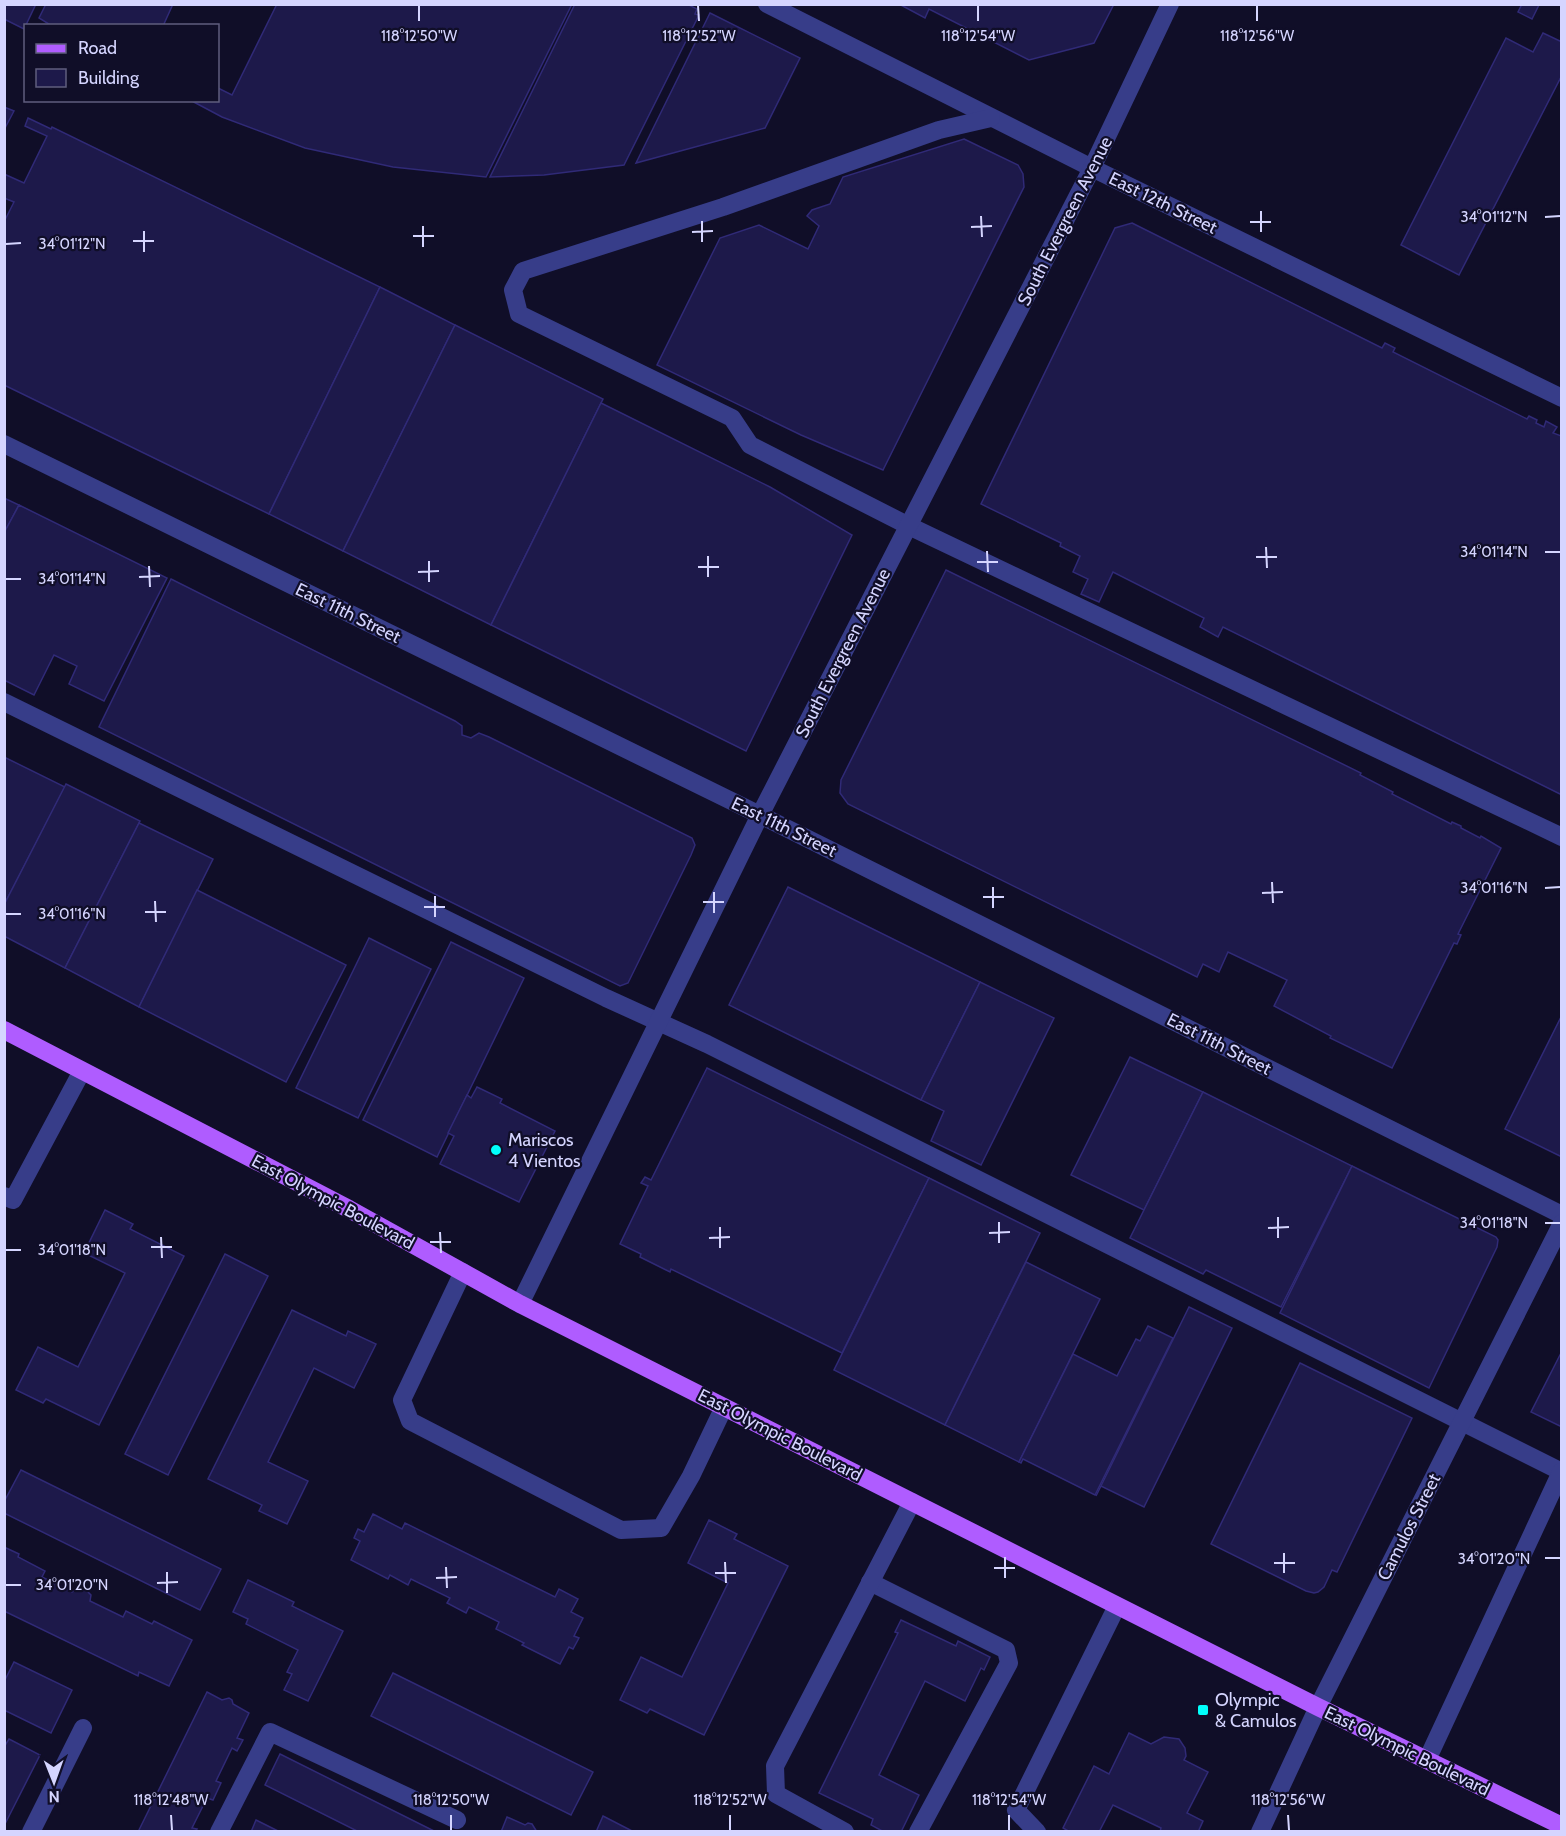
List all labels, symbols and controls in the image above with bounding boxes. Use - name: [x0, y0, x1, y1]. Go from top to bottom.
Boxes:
- legend: [24, 24, 219, 102]
- text: 118°12'50"W: [381, 27, 458, 45]
- text: 118°12'52"W: [662, 27, 737, 45]
- text: 118°12'54"W: [941, 27, 1016, 45]
- text: 118°12'56"W: [1220, 27, 1295, 45]
- text: Road: [78, 37, 117, 59]
- text: Building: [78, 67, 140, 89]
- street label: South Evergreen Avenue: [1013, 133, 1117, 309]
- street label: East 12th Street: [1105, 167, 1221, 239]
- text: 34°01'12"N: [1460, 208, 1528, 226]
- text: 34°01'12"N: [38, 235, 106, 253]
- text: 34°01'14"N: [1460, 543, 1528, 561]
- street label: South Evergreen Avenue: [791, 565, 895, 741]
- text: 34°01'14"N: [38, 570, 106, 588]
- street label: East 11th Street: [292, 578, 404, 648]
- street label: East 11th Street: [728, 792, 840, 862]
- text: 34°01'16"N: [1460, 879, 1528, 897]
- text: 34°01'16"N: [38, 905, 106, 923]
- street label: East 11th Street: [1163, 1008, 1275, 1080]
- place label: Mariscos 4 Vientos: [508, 1129, 581, 1172]
- marker: Mariscos 4 Vientos: [489, 1143, 503, 1157]
- street label: East Olympic Boulevard: [248, 1150, 418, 1254]
- text: 34°01'18"N: [1460, 1214, 1528, 1232]
- text: 34°01'18"N: [38, 1241, 106, 1259]
- street label: East Olympic Boulevard: [694, 1384, 866, 1486]
- street label: Camulos Street: [1373, 1470, 1445, 1584]
- text: 34°01'20"N: [1458, 1550, 1530, 1568]
- text: 34°01'20"N: [36, 1576, 108, 1594]
- place label: Olympic & Camulos: [1215, 1689, 1297, 1732]
- street label: East Olympic Boulevard: [1321, 1701, 1493, 1801]
- marker: Olympic & Camulos: [1196, 1703, 1210, 1717]
- north arrow: [24, 1752, 84, 1812]
- text: N: [48, 1787, 60, 1806]
- text: 118°12'48"W: [133, 1791, 209, 1809]
- text: 118°12'50"W: [413, 1791, 490, 1809]
- text: 118°12'52"W: [693, 1791, 768, 1809]
- text: 118°12'54"W: [972, 1791, 1047, 1809]
- text: 118°12'56"W: [1251, 1791, 1326, 1809]

